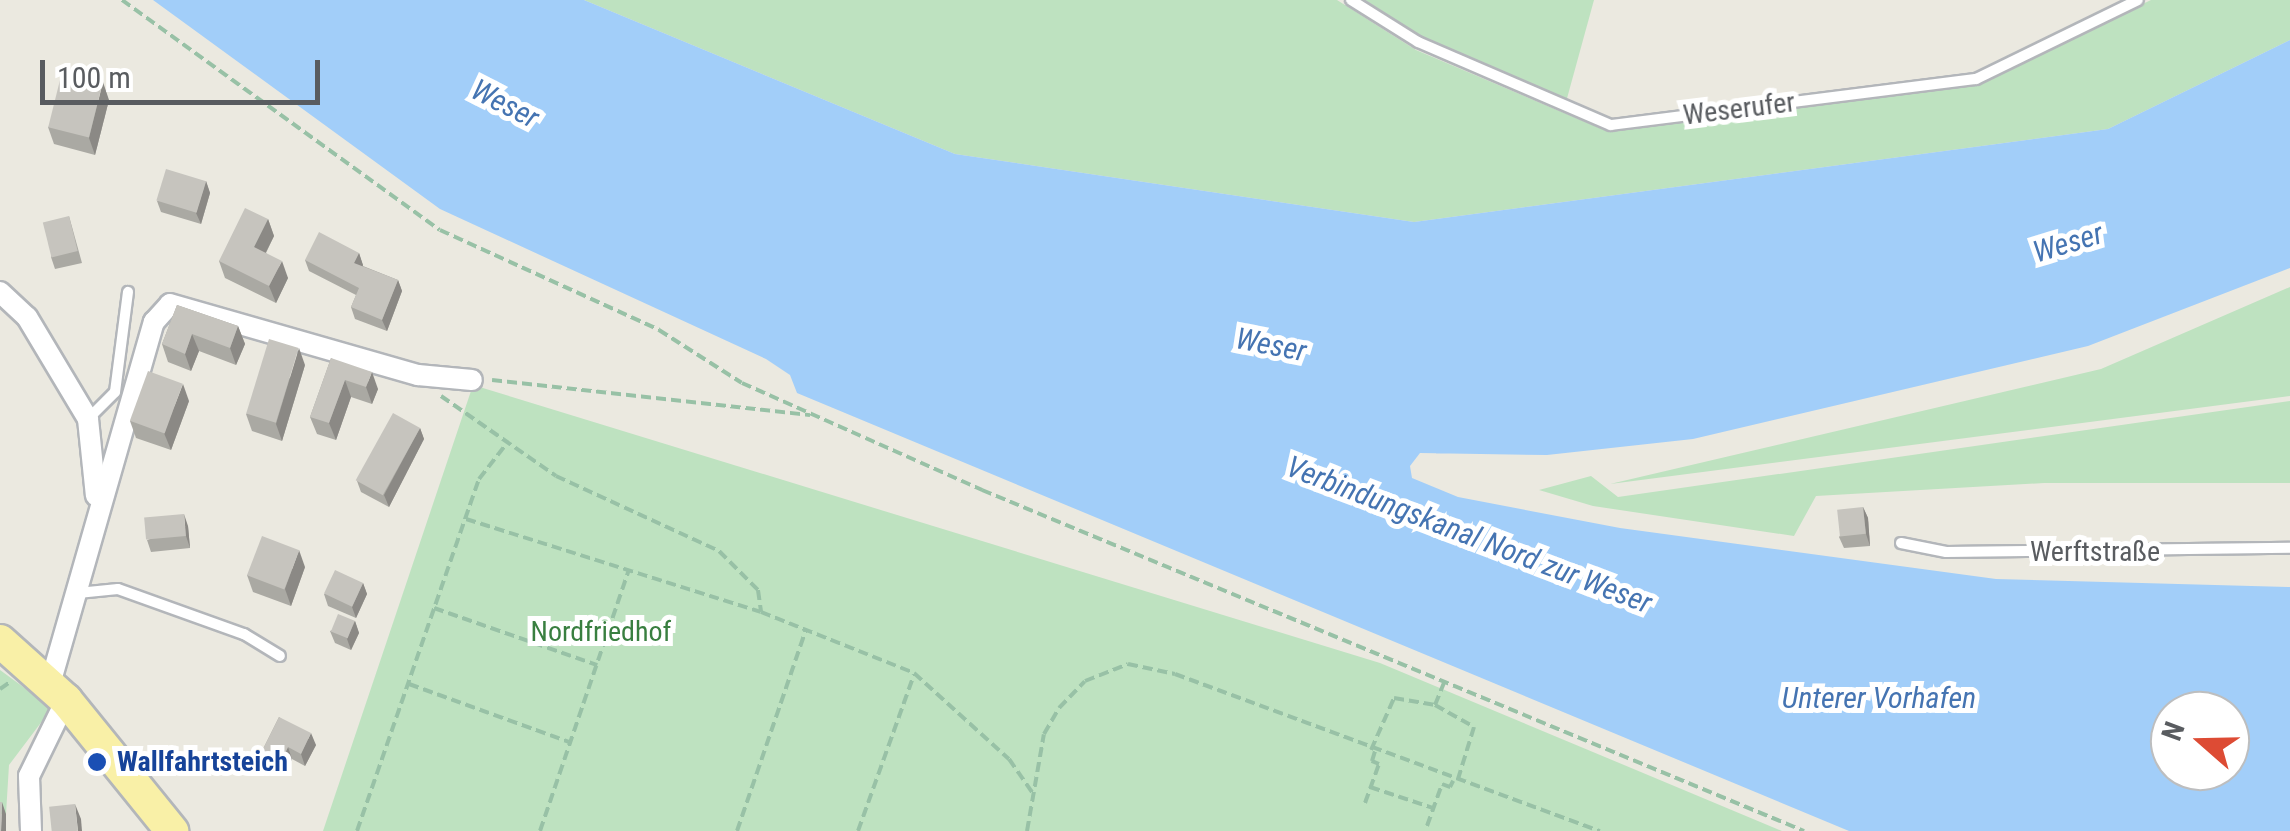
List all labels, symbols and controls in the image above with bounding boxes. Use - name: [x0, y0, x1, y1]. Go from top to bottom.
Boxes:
- scale bar: [45, 40, 325, 102]
- text: 100 m: [57, 60, 131, 95]
- water label: Weser: [465, 72, 545, 136]
- street label: Weserufer: [1681, 85, 1797, 133]
- water label: Weser: [2029, 215, 2107, 271]
- water label: Weser: [1233, 321, 1309, 369]
- water label: Verbindungskanal Nord zur Weser: [1281, 449, 1657, 621]
- street label: Werftstraße: [2030, 535, 2160, 569]
- park label: Nordfriedhof: [531, 615, 671, 649]
- water label: Unterer Vorhafen: [1782, 680, 1976, 716]
- north arrow: [2150, 691, 2250, 791]
- text: N: [2155, 718, 2192, 745]
- place label: Wallfahrtsteich: [117, 745, 288, 779]
- marker: Wallfahrtsteich: [86, 751, 108, 773]

